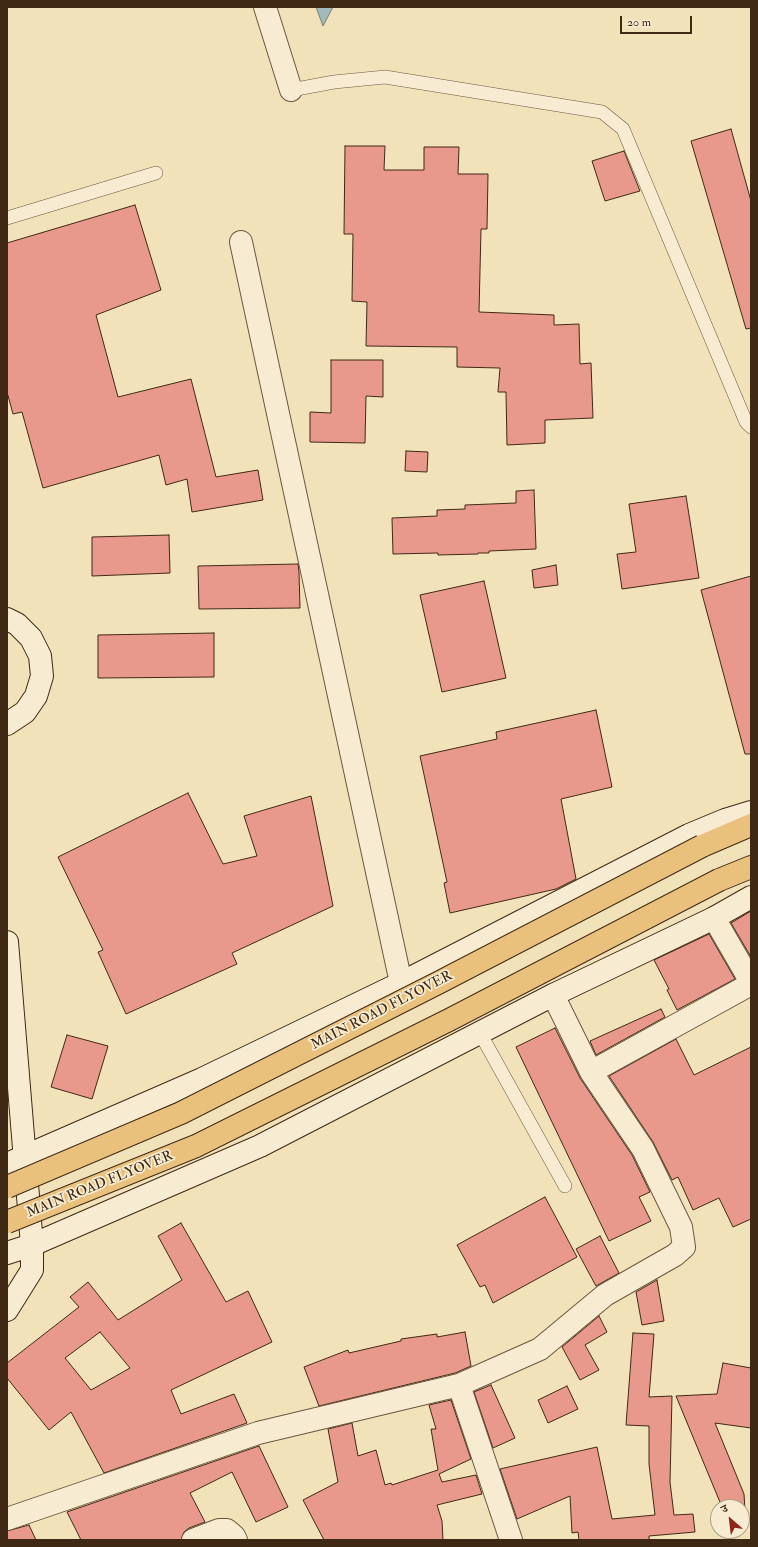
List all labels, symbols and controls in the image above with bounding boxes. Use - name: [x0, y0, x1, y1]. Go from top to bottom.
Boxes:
- scale bar: [622, 8, 694, 34]
- text: 20 m: [627, 15, 651, 30]
- street label: MAIN ROAD FLYOVER: [309, 968, 455, 1054]
- street label: MAIN ROAD FLYOVER: [24, 1148, 176, 1222]
- north arrow: [710, 1499, 750, 1539]
- text: उ: [719, 1502, 730, 1516]

